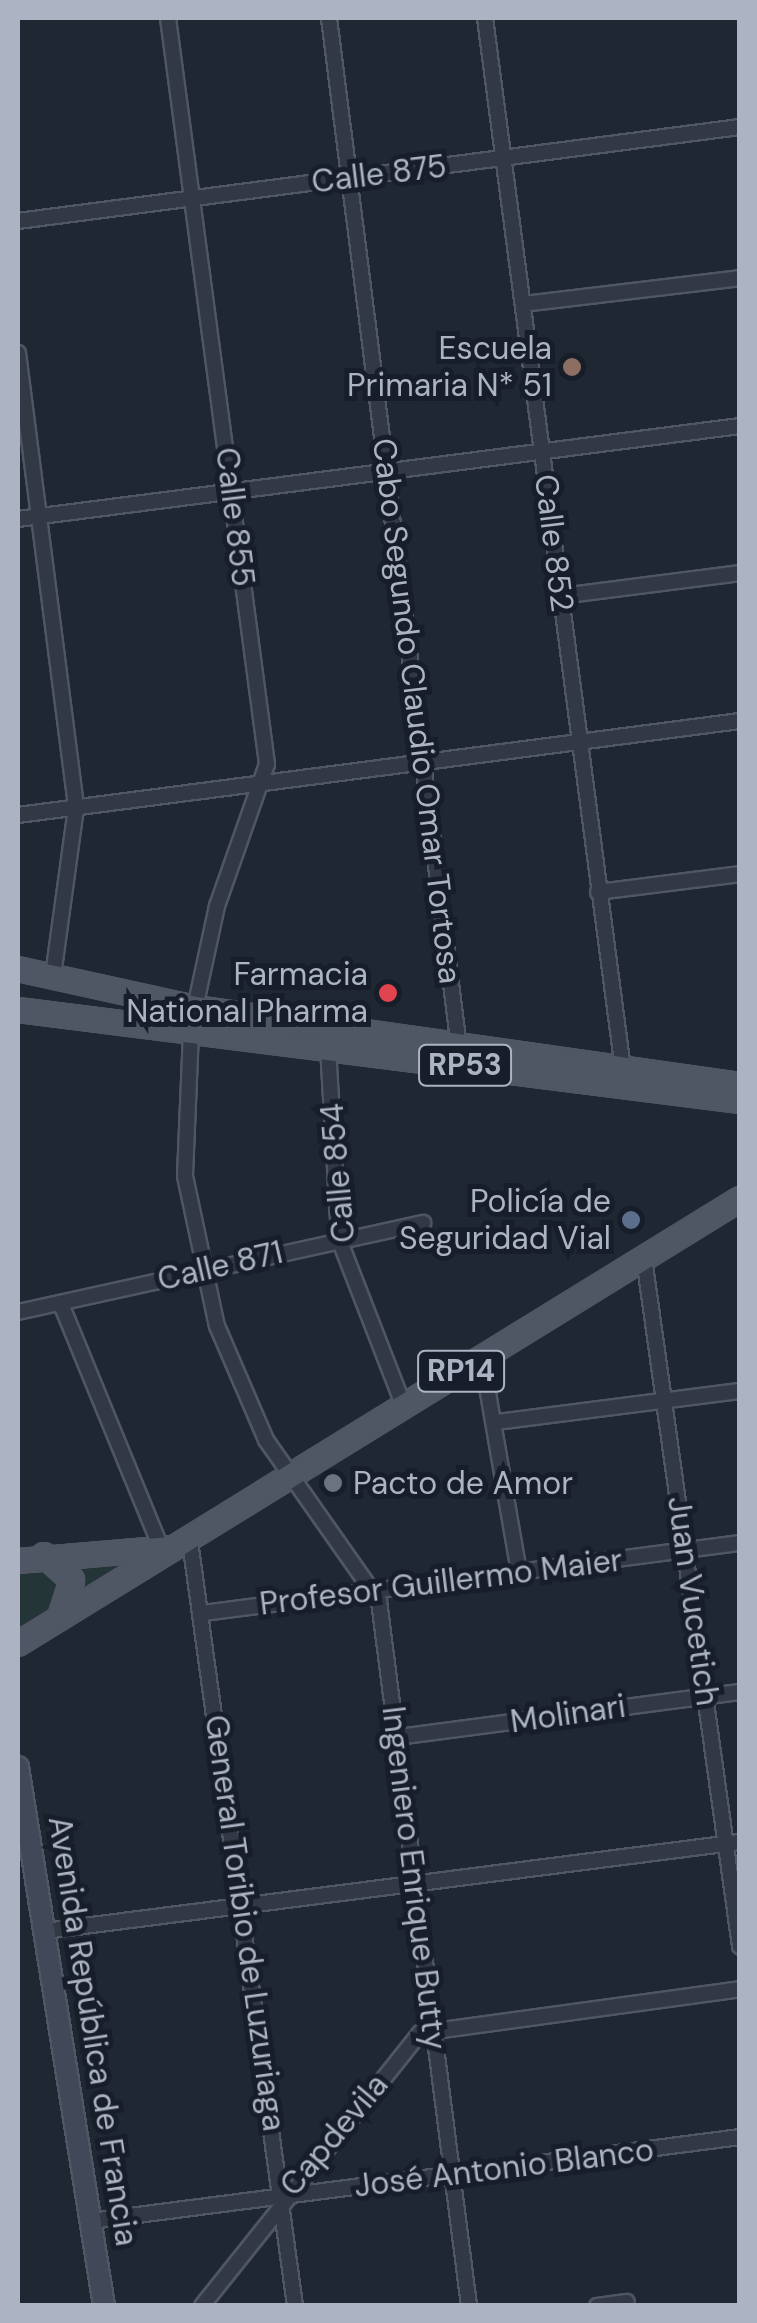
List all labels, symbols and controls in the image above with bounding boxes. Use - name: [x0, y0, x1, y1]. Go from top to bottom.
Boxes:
- street label: Calle 875: [309, 147, 449, 201]
- place label: Escuela Primaria N* 51: [347, 330, 552, 405]
- marker: Escuela Primaria N* 51: [561, 356, 583, 378]
- street label: Cabo Segundo Claudio Omar Tortosa: [364, 436, 470, 986]
- street label: Calle 855: [207, 445, 263, 589]
- street label: Calle 852: [527, 472, 581, 614]
- place label: Farmacia National Pharma: [126, 956, 368, 1031]
- marker: Farmacia National Pharma: [377, 982, 399, 1004]
- road number: RP53: [418, 1040, 512, 1090]
- street label: Calle 854: [313, 1102, 363, 1244]
- place label: Policía de Seguridad Vial: [399, 1183, 611, 1258]
- marker: Policía de Seguridad Vial: [620, 1209, 642, 1231]
- street label: Calle 871: [154, 1233, 286, 1299]
- road number: RP14: [416, 1346, 506, 1396]
- place label: Pacto de Amor: [353, 1464, 573, 1502]
- marker: Pacto de Amor: [322, 1472, 344, 1494]
- street label: Juan Vucetich: [659, 1494, 727, 1708]
- street label: Profesor Guillermo Maier: [257, 1541, 625, 1623]
- street label: Molinari: [508, 1687, 628, 1741]
- street label: Ingeniero Enrique Butty: [374, 1704, 454, 2052]
- street label: General Toribio de Luzuriaga: [197, 1712, 293, 2134]
- street label: Avenida República de Francia: [40, 1813, 146, 2249]
- street label: Capdevila: [272, 2066, 396, 2204]
- street label: José Antonio Blanco: [352, 2131, 656, 2205]

